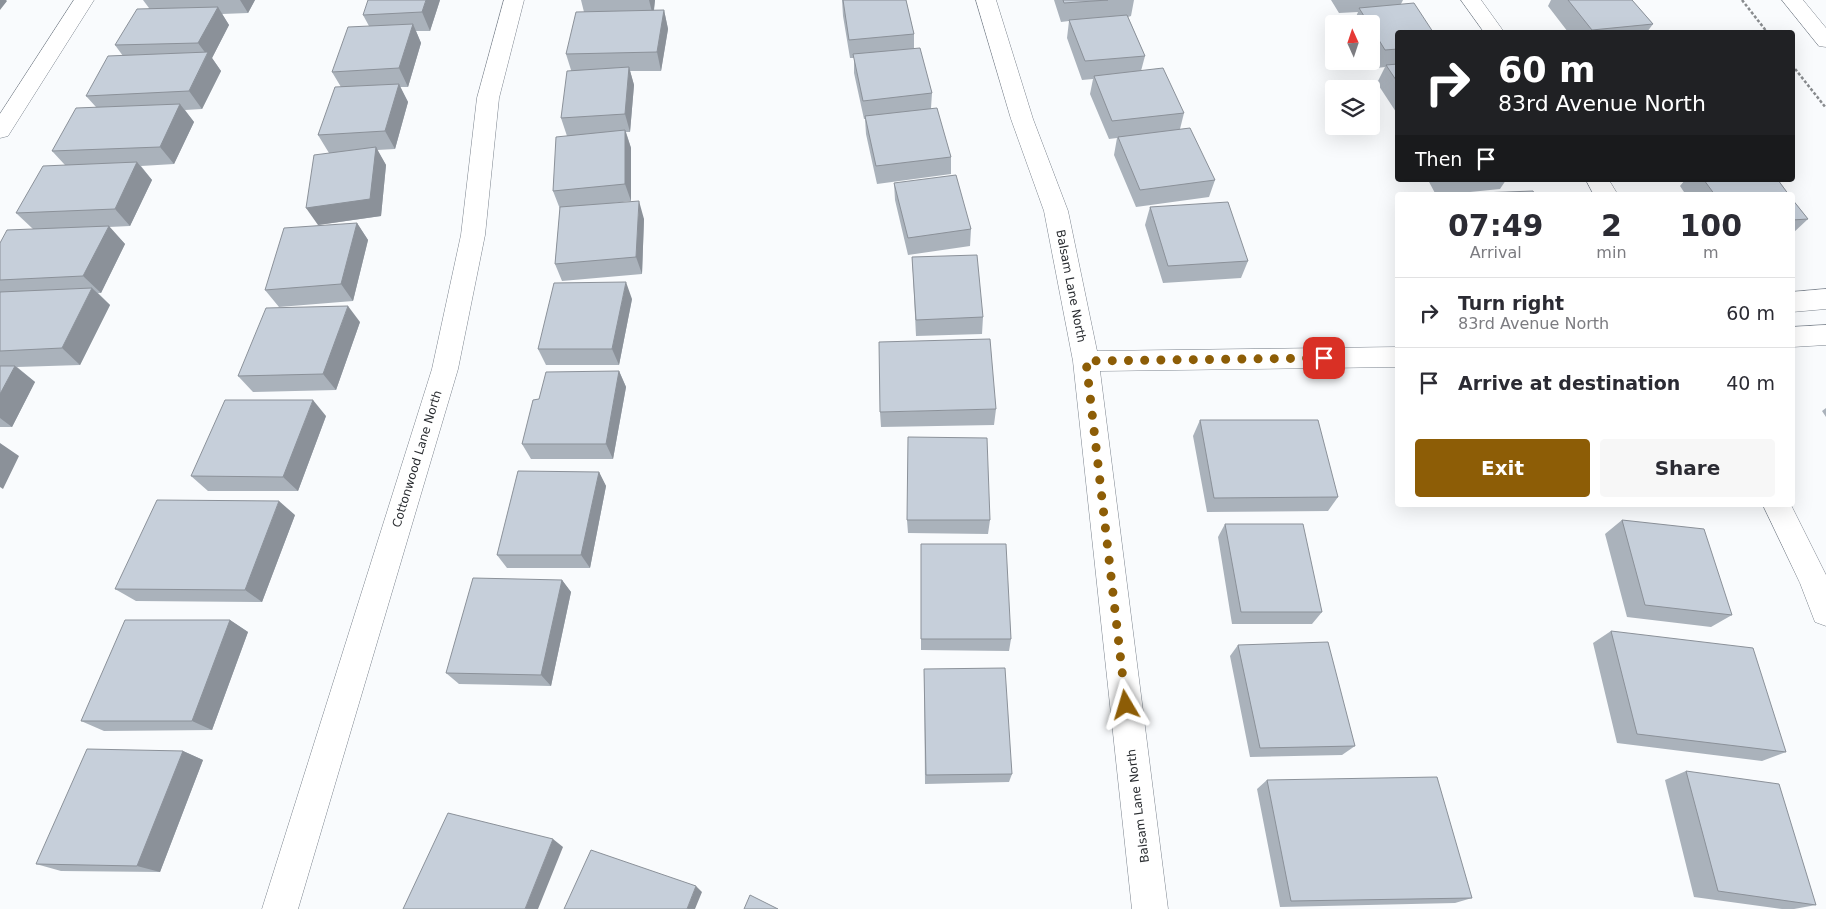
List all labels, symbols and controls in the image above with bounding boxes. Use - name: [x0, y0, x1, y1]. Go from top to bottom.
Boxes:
- north arrow: [1325, 15, 1380, 70]
- map controls: [1325, 15, 1380, 135]
- icon: right: [1415, 50, 1480, 115]
- text: 60 m: [1498, 50, 1595, 90]
- button: layers: [1325, 80, 1380, 135]
- text: 83rd Avenue North: [1498, 91, 1706, 116]
- icon: arrive: [1472, 145, 1500, 173]
- text: Then: [1415, 148, 1462, 170]
- text: 07:49: [1448, 208, 1543, 243]
- text: 2: [1601, 208, 1622, 243]
- text: 100: [1679, 208, 1742, 243]
- street label: Balsam Lane North: [1053, 228, 1089, 344]
- text: Arrival: [1470, 243, 1522, 262]
- text: min: [1596, 243, 1627, 262]
- text: m: [1703, 243, 1719, 262]
- text: Turn right: [1458, 292, 1564, 314]
- icon: right: [1415, 299, 1443, 327]
- text: 60 m: [1726, 302, 1775, 324]
- text: 83rd Avenue North: [1458, 314, 1609, 333]
- pin: [1303, 337, 1345, 379]
- icon: arrive: [1310, 344, 1338, 372]
- icon: arrive: [1415, 369, 1443, 397]
- text: Arrive at destination: [1458, 372, 1680, 394]
- text: 40 m: [1726, 372, 1775, 394]
- street label: Cottonwood Lane North: [389, 389, 445, 529]
- button: Exit: [1415, 439, 1590, 497]
- button: Share: [1600, 439, 1775, 497]
- position arrow: [1099, 678, 1151, 730]
- street label: Balsam Lane North: [1124, 748, 1152, 864]

